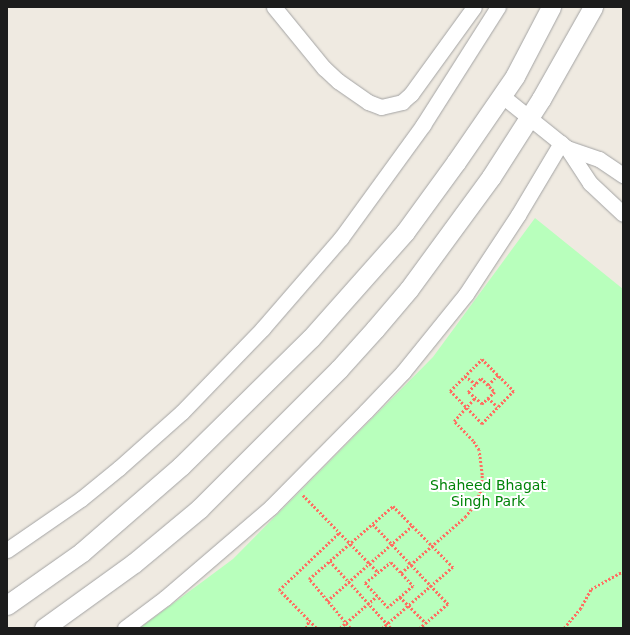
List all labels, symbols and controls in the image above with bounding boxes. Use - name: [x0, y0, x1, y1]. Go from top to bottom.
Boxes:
- park label: Shaheed Bhagat Singh Park: [430, 477, 546, 510]

